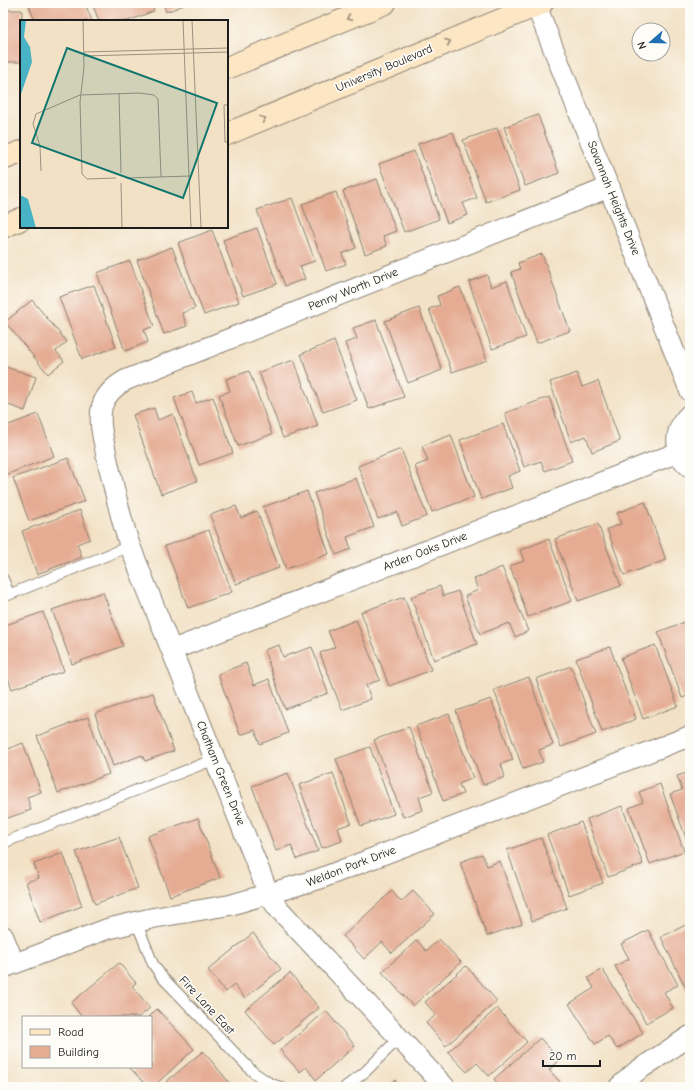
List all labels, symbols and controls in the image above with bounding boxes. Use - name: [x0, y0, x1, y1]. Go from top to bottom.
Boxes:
- one-way arrow: [346, 13, 354, 21]
- inset map: [20, 20, 228, 228]
- north arrow: [631, 22, 671, 62]
- one-way arrow: [443, 39, 451, 47]
- text: N: [635, 40, 649, 51]
- street label: University Boulevard: [333, 41, 435, 95]
- one-way arrow: [259, 115, 266, 123]
- street label: Savannah Heights Drive: [585, 139, 643, 257]
- street label: Penny Worth Drive: [306, 265, 400, 313]
- street label: Arden Oaks Drive: [381, 529, 469, 573]
- street label: Chatham Green Drive: [194, 719, 248, 827]
- street label: Weldon Park Drive: [304, 843, 398, 889]
- street label: Fire Lane East: [176, 973, 238, 1038]
- legend: [22, 1016, 152, 1068]
- text: Road: [58, 1025, 84, 1039]
- scale bar: [543, 1042, 600, 1068]
- text: Building: [58, 1045, 99, 1059]
- text: 20 m: [549, 1049, 577, 1063]

